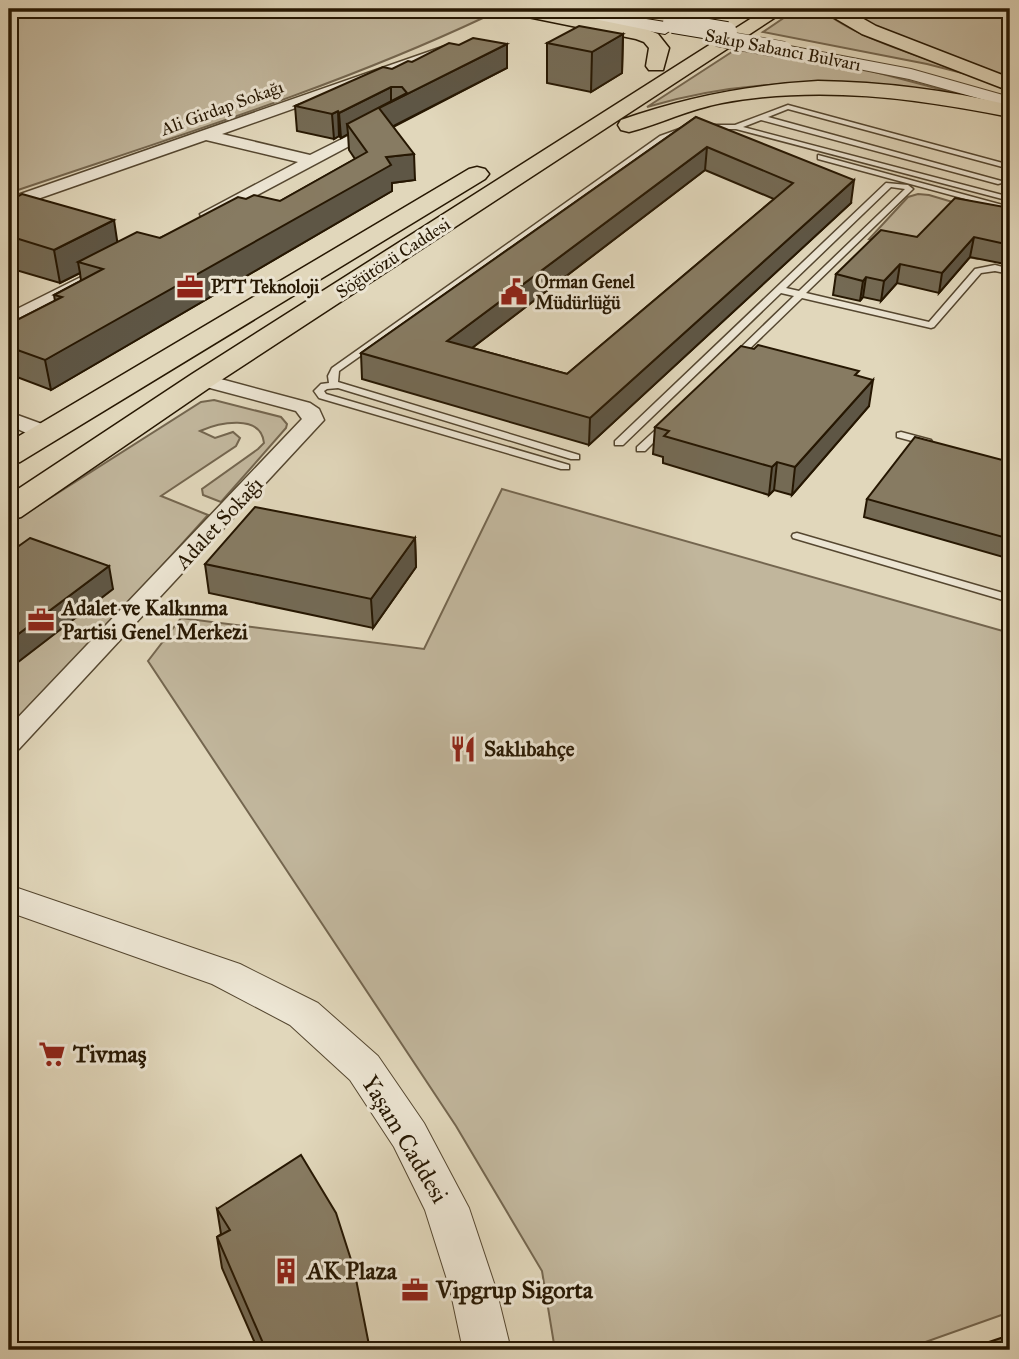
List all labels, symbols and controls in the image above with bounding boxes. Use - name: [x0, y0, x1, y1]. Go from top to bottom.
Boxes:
- street label: Sakıp Sabancı Bulvarı: [703, 24, 863, 76]
- street label: Ali Girdap Sokağı: [157, 76, 287, 142]
- street label: Söğütözü Caddesi: [332, 213, 455, 304]
- place label: Orman Genel Müdürlüğü: [535, 271, 636, 315]
- office icon: PTT Teknoloji: [175, 272, 205, 302]
- place label: PTT Teknoloji: [211, 276, 320, 299]
- public building icon: Orman Genel Müdürlüğü: [499, 277, 529, 307]
- street label: Adalet Sokağı: [169, 471, 268, 575]
- place label: Adalet ve Kalkınma Partisi Genel Merkezi: [60, 595, 248, 645]
- office icon: Adalet ve Kalkınma Partisi Genel Merkezi: [26, 605, 56, 635]
- restaurant icon: Saklıbahçe: [448, 734, 478, 764]
- place label: Saklıbahçe: [484, 736, 575, 762]
- supermarket icon: Tivmaş: [37, 1039, 67, 1069]
- place label: Tivmaş: [72, 1039, 147, 1069]
- street label: Yaşam Caddesi: [355, 1070, 455, 1209]
- building icon: AK Plaza: [271, 1256, 301, 1286]
- place label: AK Plaza: [305, 1256, 398, 1286]
- office icon: Vipgrup Sigorta: [400, 1275, 430, 1305]
- place label: Vipgrup Sigorta: [435, 1275, 594, 1305]

